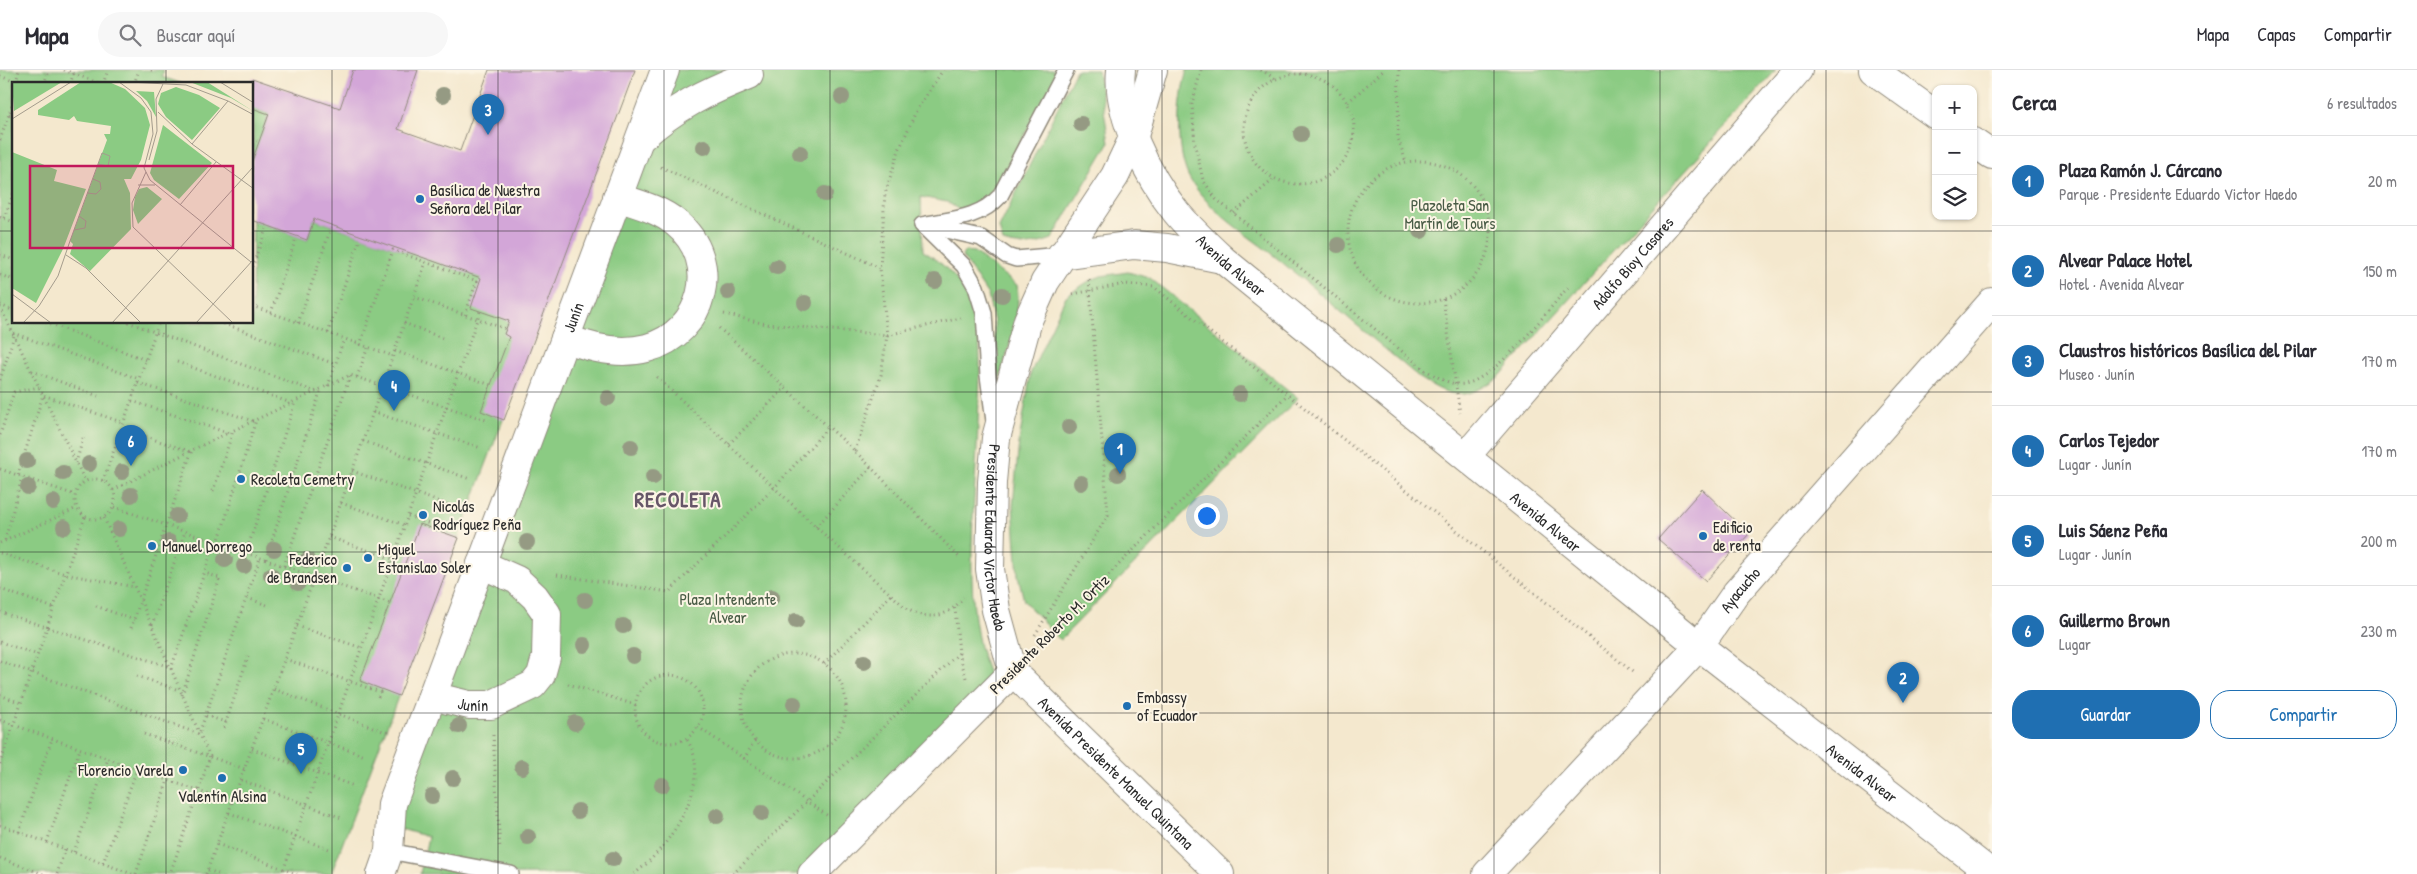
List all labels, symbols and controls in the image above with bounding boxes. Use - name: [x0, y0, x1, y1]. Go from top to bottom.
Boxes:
- search box: [98, 12, 448, 57]
- text: Mapa: [25, 19, 68, 51]
- icon: search: [116, 21, 144, 49]
- text: Buscar aquí: [156, 22, 236, 48]
- text: Mapa: [2197, 22, 2229, 47]
- text: Capas: [2257, 22, 2296, 47]
- text: Compartir: [2324, 22, 2392, 47]
- inset map: [12, 82, 254, 324]
- map controls: [1932, 85, 1977, 220]
- button: +: [1932, 85, 1977, 130]
- text: Cerca: [2012, 88, 2056, 117]
- text: 6 resultados: [2327, 92, 2397, 114]
- pin: 3: [472, 94, 504, 135]
- button: −: [1932, 130, 1977, 175]
- text: Plaza Ramón J. Cárcano: [2059, 157, 2222, 183]
- text: 1: [2025, 170, 2031, 192]
- text: 20 m: [2368, 170, 2397, 192]
- button: layers: [1932, 175, 1977, 220]
- place label: Basílica de Nuestra Señora del Pilar: [430, 179, 540, 219]
- text: Parque · Presidente Eduardo Victor Haedo: [2059, 183, 2297, 205]
- marker: Basílica de Nuestra Señora del Pilar: [414, 193, 426, 205]
- park label: Plazoleta San Martín de Tours: [1405, 194, 1495, 234]
- street label: Adolfo Bioy Casares: [1586, 212, 1678, 314]
- street label: Avenida Alvear: [1191, 229, 1270, 301]
- text: Alvear Palace Hotel: [2059, 247, 2192, 273]
- text: 2: [2024, 260, 2032, 282]
- text: 150 m: [2363, 260, 2397, 282]
- text: Hotel · Avenida Alvear: [2059, 273, 2184, 295]
- street label: Junín: [558, 299, 589, 335]
- text: Claustros históricos Basílica del Pilar: [2059, 337, 2317, 363]
- text: 3: [2024, 350, 2032, 372]
- text: 170 m: [2362, 350, 2397, 372]
- text: Museo · Junín: [2059, 363, 2135, 385]
- pin: 4: [378, 370, 410, 411]
- pin: 6: [115, 425, 147, 466]
- text: Carlos Tejedor: [2059, 427, 2159, 453]
- pin: 1: [1104, 433, 1136, 474]
- text: 4: [2025, 440, 2031, 462]
- text: 170 m: [2362, 440, 2397, 462]
- street label: Presidente Eduardo Victor Haedo: [979, 443, 1012, 634]
- text: Lugar · Junín: [2059, 453, 2132, 475]
- place label: Recoleta Cemetry: [251, 468, 354, 490]
- marker: Recoleta Cemetry: [235, 473, 247, 485]
- district label: RECOLETA: [634, 485, 722, 514]
- street label: Avenida Alvear: [1506, 486, 1586, 557]
- place label: Nicolás Rodríguez Peña: [433, 495, 521, 535]
- your location: [1194, 503, 1220, 529]
- marker: Nicolás Rodríguez Peña: [417, 509, 429, 521]
- place label: Edificio de renta: [1713, 516, 1761, 556]
- text: Luis Sáenz Peña: [2059, 517, 2167, 543]
- marker: Edificio de renta: [1697, 530, 1709, 542]
- text: 5: [2025, 530, 2031, 552]
- text: 200 m: [2361, 530, 2397, 552]
- place label: Manuel Dorrego: [162, 535, 253, 557]
- place label: Miguel Estanislao Soler: [378, 538, 471, 578]
- marker: Manuel Dorrego: [146, 540, 158, 552]
- text: Lugar · Junín: [2059, 543, 2132, 565]
- place label: Federico de Brandsen: [267, 548, 338, 588]
- marker: Miguel Estanislao Soler: [362, 552, 374, 564]
- marker: Federico de Brandsen: [341, 562, 353, 574]
- street label: Ayacucho: [1715, 562, 1765, 617]
- street label: Presidente Roberto M. Ortiz: [984, 569, 1114, 699]
- park label: Plaza Intendente Alvear: [680, 588, 777, 628]
- text: Guillermo Brown: [2059, 607, 2170, 633]
- text: 6: [2025, 620, 2031, 642]
- text: 230 m: [2361, 620, 2397, 642]
- text: Lugar: [2059, 633, 2091, 655]
- pin: 2: [1887, 662, 1919, 703]
- place label: Embassy of Ecuador: [1137, 686, 1198, 726]
- button: Guardar: [2012, 690, 2200, 739]
- button: Compartir: [2210, 690, 2397, 739]
- street label: Junín: [455, 692, 488, 716]
- street label: Avenida Presidente Manuel Quintana: [1033, 692, 1199, 854]
- marker: Embassy of Ecuador: [1121, 700, 1133, 712]
- pin: 5: [285, 733, 317, 774]
- street label: Avenida Alvear: [1822, 738, 1902, 808]
- place label: Florencio Varela: [77, 759, 173, 781]
- marker: Florencio Varela: [177, 764, 189, 776]
- marker: Valentín Alsina: [216, 772, 228, 784]
- place label: Valentín Alsina: [178, 785, 266, 807]

